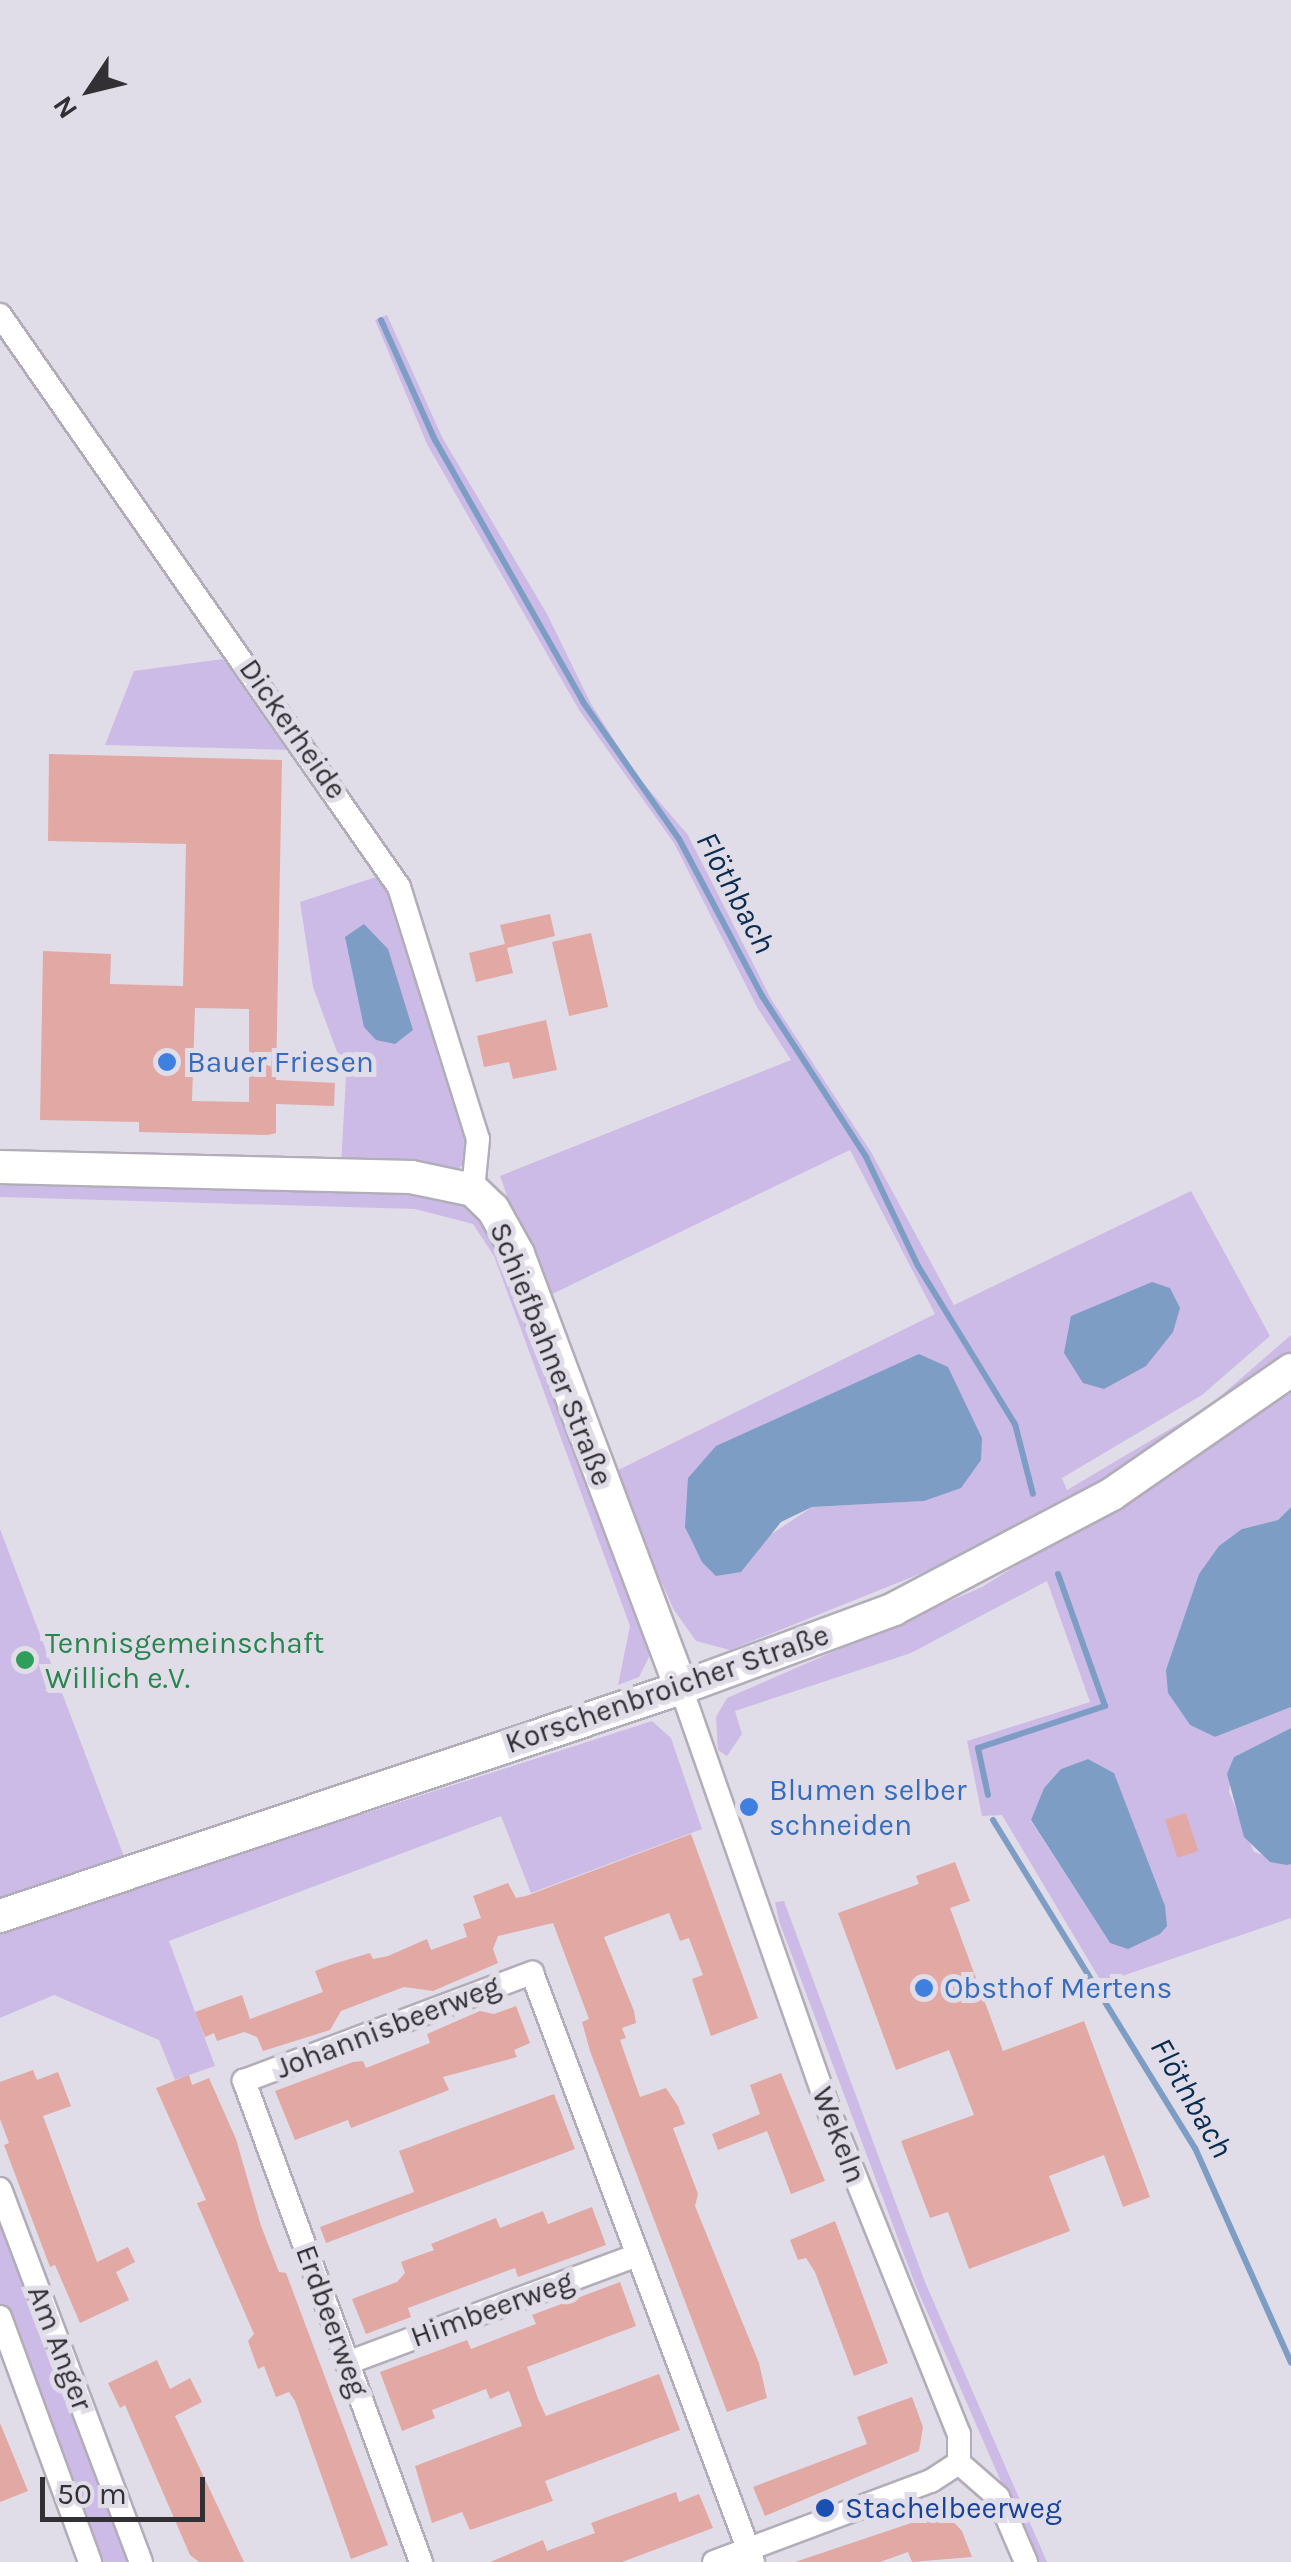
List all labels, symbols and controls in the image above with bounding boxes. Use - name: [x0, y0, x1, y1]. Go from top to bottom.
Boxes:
- north arrow: [40, 40, 140, 140]
- text: N: [46, 90, 84, 125]
- street label: Dickerheide: [232, 652, 354, 806]
- water label: Flöthbach: [687, 826, 783, 960]
- place label: Bauer Friesen: [187, 1044, 374, 1080]
- marker: Bauer Friesen: [156, 1051, 178, 1073]
- street label: Schiefbahner Straße: [482, 1217, 620, 1491]
- street label: Korschenbroicher Straße: [500, 1617, 834, 1761]
- place label: Tennisgemeinschaft Willich e.V.: [45, 1625, 324, 1696]
- marker: Tennisgemeinschaft Willich e.V.: [14, 1649, 36, 1671]
- place label: Blumen selber schneiden: [769, 1772, 967, 1842]
- marker: Blumen selber schneiden: [738, 1796, 760, 1818]
- street label: Johannisbeerweg: [271, 1968, 505, 2086]
- place label: Obsthof Mertens: [944, 1970, 1172, 2006]
- marker: Obsthof Mertens: [913, 1977, 935, 1999]
- water label: Flöthbach: [1141, 2031, 1241, 2165]
- street label: Wekeln: [804, 2082, 874, 2188]
- street label: Erdbeerweg: [288, 2240, 376, 2402]
- street label: Himbeerweg: [406, 2263, 578, 2355]
- street label: Am Anger: [20, 2280, 100, 2416]
- scale bar: [45, 2457, 210, 2519]
- text: 50 m: [57, 2476, 127, 2512]
- place label: Stachelbeerweg: [845, 2490, 1062, 2526]
- marker: Stachelbeerweg: [814, 2497, 836, 2519]

